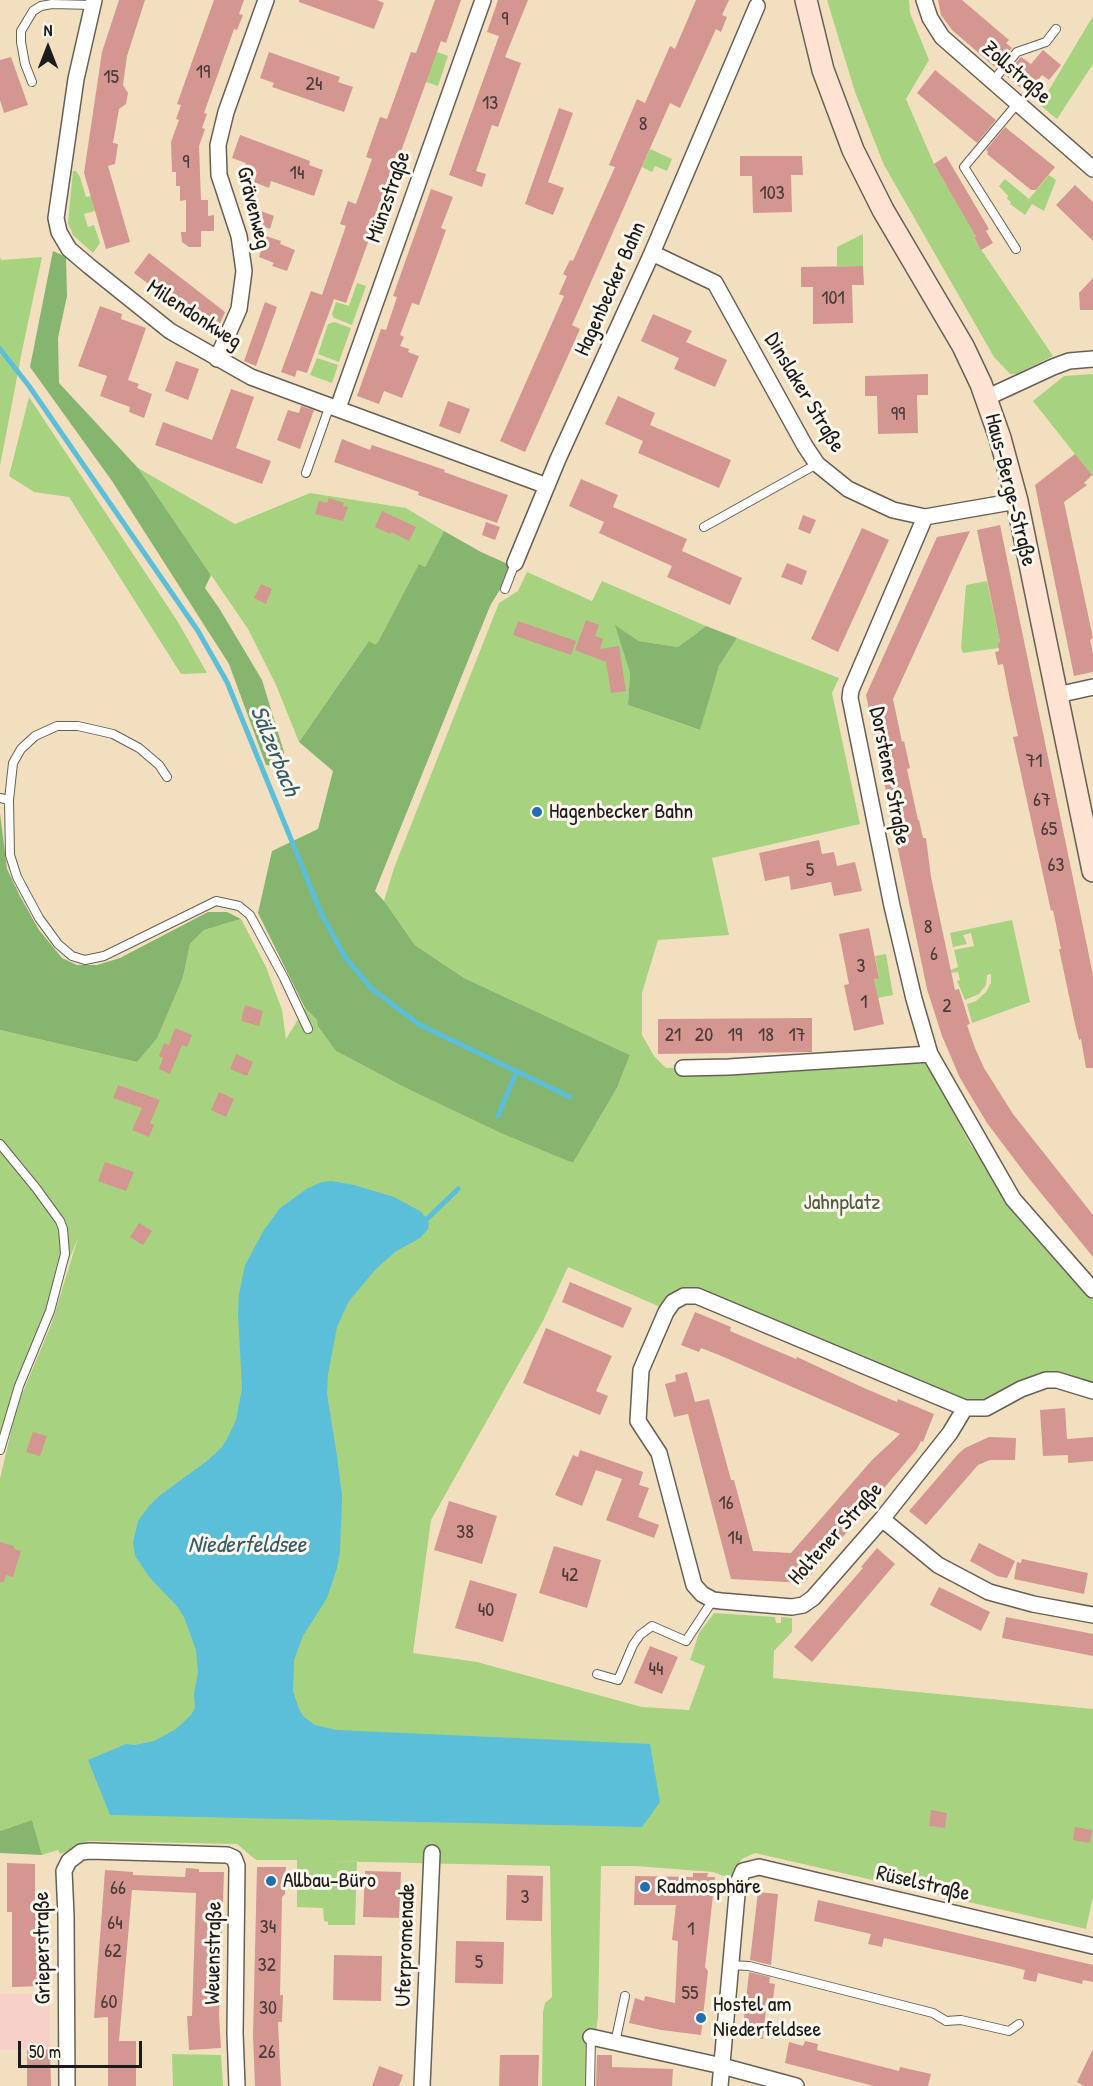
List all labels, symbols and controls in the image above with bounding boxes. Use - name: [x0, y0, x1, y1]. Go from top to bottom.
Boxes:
- house number: 9: [501, 8, 509, 32]
- north arrow: [18, 18, 78, 78]
- text: N: [44, 19, 52, 41]
- street label: Zollstraße: [976, 36, 1056, 110]
- house number: 19: [196, 61, 210, 85]
- house number: 15: [103, 66, 119, 90]
- house number: 24: [306, 73, 322, 97]
- house number: 13: [482, 92, 498, 116]
- house number: 8: [639, 113, 647, 137]
- street label: Münzstraße: [361, 148, 417, 246]
- house number: 9: [182, 151, 190, 175]
- house number: 14: [290, 162, 304, 186]
- street label: Grävenweg: [230, 164, 276, 252]
- house number: 103: [759, 182, 785, 206]
- street label: Hagenbecker Bahn: [570, 218, 652, 360]
- street label: Milendonkweg: [142, 275, 246, 355]
- house number: 101: [821, 287, 845, 311]
- street label: Dinslaker Straße: [758, 328, 850, 458]
- house number: 99: [891, 403, 905, 427]
- street label: Haus-Berge-Straße: [978, 411, 1042, 569]
- water label: Sälzerbach: [243, 702, 305, 800]
- street label: Dorstener Straße: [863, 705, 915, 847]
- house number: 71: [1025, 750, 1043, 774]
- house number: 67: [1033, 789, 1051, 813]
- place label: Hagenbecker Bahn: [549, 799, 693, 825]
- marker: Hagenbecker Bahn: [530, 805, 544, 819]
- house number: 65: [1041, 818, 1057, 842]
- house number: 63: [1048, 854, 1064, 878]
- house number: 5: [806, 859, 814, 883]
- house number: 8: [924, 916, 932, 940]
- house number: 6: [930, 943, 938, 967]
- house number: 3: [857, 955, 865, 979]
- house number: 1: [860, 991, 868, 1015]
- house number: 2: [942, 995, 952, 1019]
- house number: 21: [665, 1024, 681, 1048]
- house number: 20: [695, 1024, 713, 1048]
- house number: 19: [728, 1024, 742, 1048]
- house number: 18: [758, 1024, 774, 1048]
- house number: 17: [788, 1024, 806, 1048]
- park label: Jahnplatz: [804, 1190, 880, 1216]
- street label: Holtener Straße: [783, 1477, 889, 1591]
- house number: 16: [718, 1492, 734, 1516]
- house number: 38: [456, 1521, 474, 1545]
- house number: 14: [728, 1527, 742, 1551]
- water label: Niederfeldsee: [188, 1532, 306, 1560]
- house number: 42: [562, 1564, 578, 1588]
- house number: 40: [478, 1599, 494, 1623]
- house number: 44: [649, 1658, 663, 1682]
- street label: Rüselstraße: [874, 1860, 972, 1908]
- place label: Allbau-Büro: [283, 1868, 376, 1894]
- marker: Allbau-Büro: [264, 1874, 278, 1888]
- place label: Radmosphäre: [657, 1874, 761, 1900]
- house number: 66: [110, 1877, 126, 1901]
- marker: Radmosphäre: [638, 1880, 652, 1894]
- street label: Uferpromenade: [391, 1883, 421, 2007]
- house number: 3: [521, 1886, 529, 1910]
- street label: Grieperstraße: [29, 1891, 57, 2005]
- street label: Weuenstraße: [200, 1901, 228, 2005]
- house number: 64: [107, 1912, 123, 1936]
- house number: 34: [260, 1916, 276, 1940]
- house number: 1: [687, 1918, 695, 1942]
- house number: 62: [104, 1940, 122, 1964]
- house number: 5: [475, 1951, 483, 1975]
- house number: 32: [258, 1954, 276, 1978]
- house number: 55: [682, 1982, 698, 2006]
- house number: 60: [101, 1991, 117, 2015]
- place label: Hostel am Niederfeldsee: [713, 1992, 821, 2044]
- house number: 30: [259, 1997, 277, 2021]
- marker: Hostel am Niederfeldsee: [694, 2011, 708, 2025]
- scale bar: [21, 2029, 146, 2067]
- text: 50 m: [29, 2039, 61, 2064]
- house number: 26: [258, 2041, 276, 2065]

